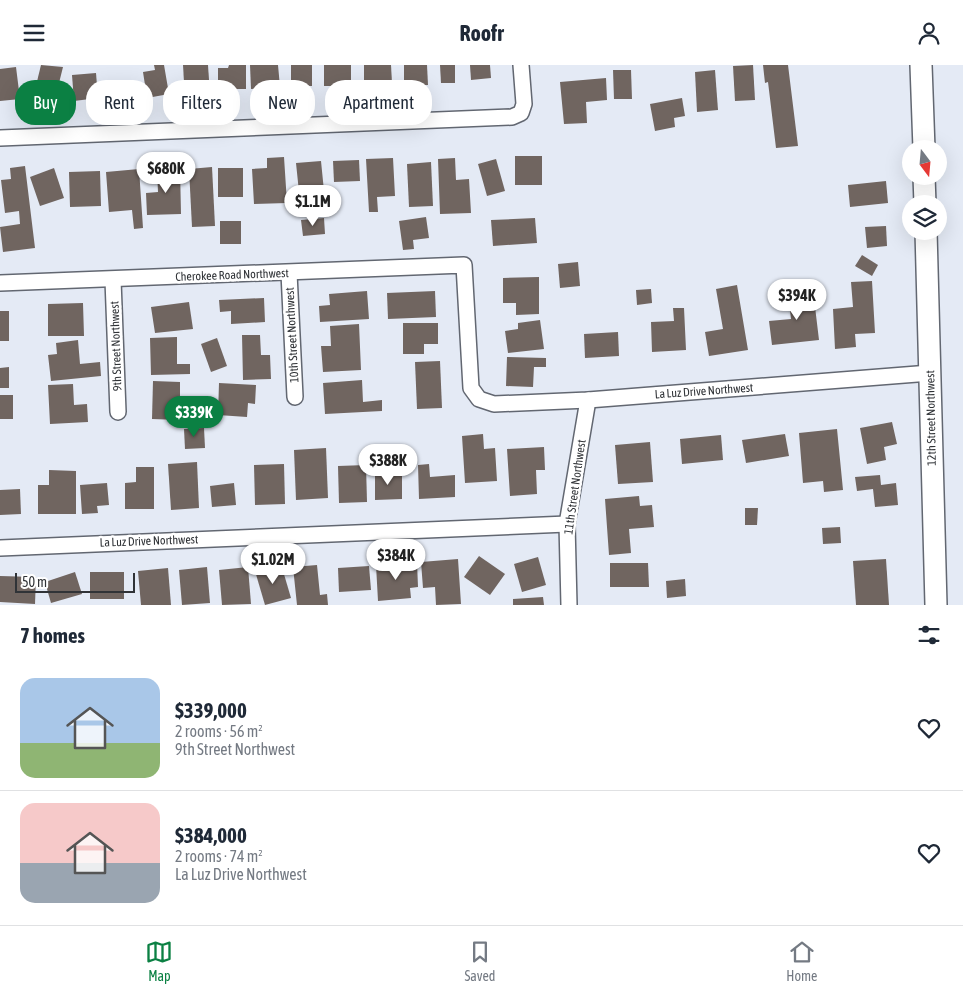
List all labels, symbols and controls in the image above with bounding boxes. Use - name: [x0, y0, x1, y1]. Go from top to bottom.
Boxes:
- icon: menu: [20, 19, 48, 47]
- icon: person: [915, 19, 943, 47]
- text: Roofr: [459, 20, 504, 46]
- chip: Buy: [15, 80, 76, 125]
- chip: Rent: [86, 80, 153, 125]
- chip: Filters: [163, 80, 240, 125]
- chip: New: [250, 80, 315, 125]
- chip: Apartment: [325, 80, 432, 125]
- north arrow: [902, 140, 948, 185]
- map controls: [902, 140, 947, 240]
- pin: $680K: [131, 151, 201, 194]
- text: $680K: [147, 159, 185, 177]
- pin: $1.1M: [278, 185, 348, 227]
- text: $1.1M: [295, 192, 331, 210]
- button: layers: [902, 195, 947, 240]
- street label: Cherokee Road Northwest: [175, 266, 290, 284]
- pin: $394K: [762, 279, 832, 321]
- street label: 10th Street Northwest: [282, 286, 301, 383]
- text: $394K: [778, 286, 816, 304]
- street label: 9th Street Northwest: [107, 300, 125, 391]
- street label: 12th Street Northwest: [923, 369, 939, 466]
- street label: La Luz Drive Northwest: [654, 381, 754, 401]
- pin: $339K: [159, 395, 229, 438]
- text: $339K: [175, 403, 213, 421]
- street label: 11th Street Northwest: [561, 438, 589, 535]
- pin: $388K: [353, 443, 423, 486]
- text: $388K: [369, 451, 407, 469]
- street label: La Luz Drive Northwest: [99, 532, 199, 550]
- pin: $384K: [361, 539, 431, 581]
- pin: $1.02M: [232, 543, 314, 585]
- text: $384K: [377, 546, 415, 564]
- text: $1.02M: [252, 550, 294, 568]
- scale bar: [15, 570, 135, 593]
- text: 50 m: [22, 574, 47, 590]
- icon: filters: [915, 621, 943, 649]
- text: 7 homes: [20, 623, 85, 647]
- icon: home: [60, 698, 120, 758]
- text: $339,000: [175, 698, 247, 722]
- icon: heart: [915, 714, 943, 742]
- text: 2 rooms · 56 m²: [175, 722, 263, 740]
- text: 9th Street Northwest: [175, 740, 295, 758]
- icon: home: [60, 823, 120, 883]
- text: $384,000: [175, 823, 247, 847]
- icon: heart: [915, 839, 943, 867]
- text: 2 rooms · 74 m²: [175, 847, 263, 865]
- text: La Luz Drive Northwest: [175, 865, 307, 883]
- tab: Map: [145, 938, 173, 984]
- tab: Saved: [464, 938, 495, 984]
- tab: Home: [786, 938, 817, 984]

